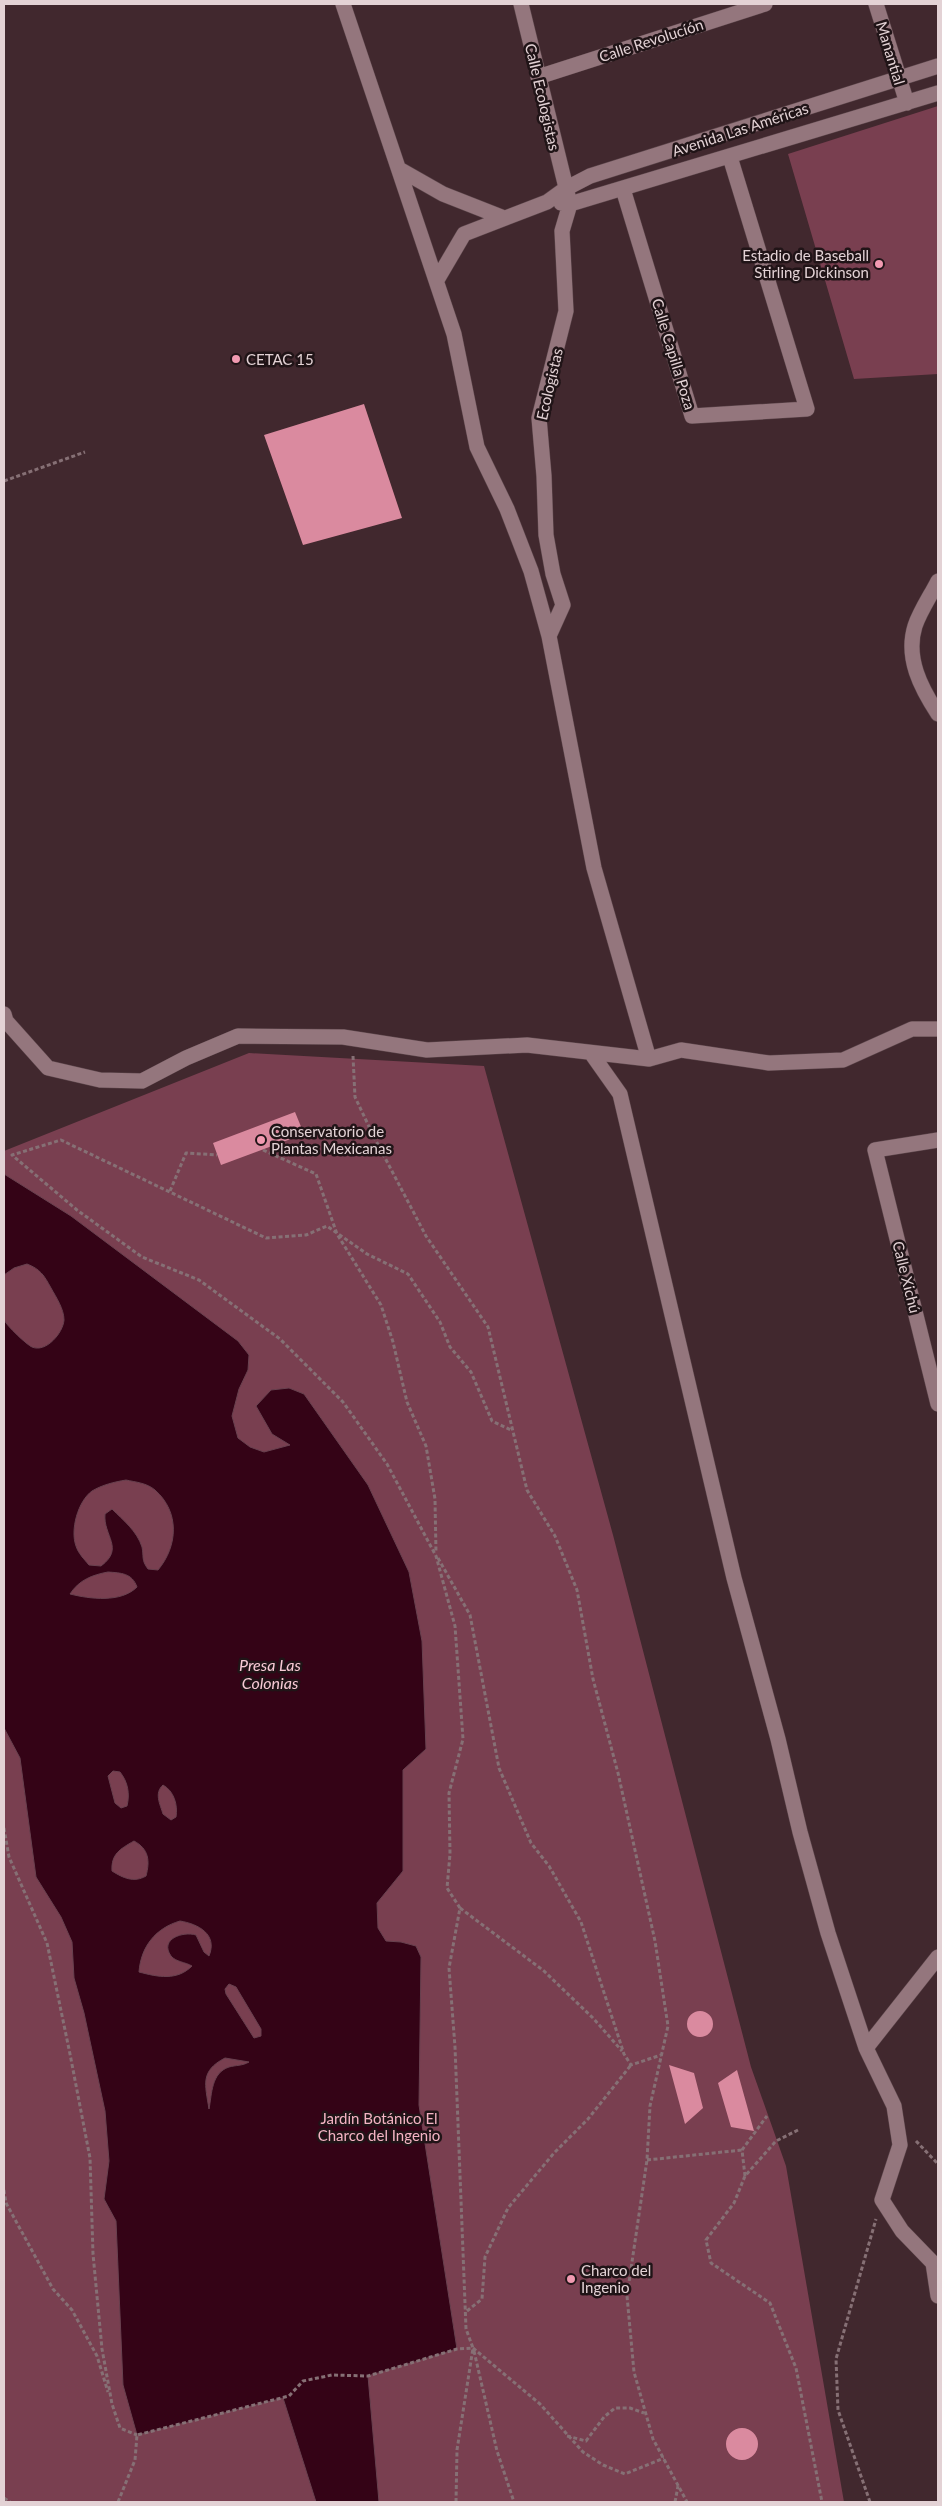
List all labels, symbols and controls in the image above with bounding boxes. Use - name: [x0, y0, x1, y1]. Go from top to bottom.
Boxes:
- street label: Calle Revolucíón: [597, 15, 705, 65]
- street label: Manantial: [873, 19, 909, 87]
- street label: Calle Ecologistas: [522, 42, 564, 152]
- street label: Avenida Las Américas: [670, 98, 810, 160]
- place label: Estadio de Baseball Stirling Dickinson: [742, 246, 869, 281]
- marker: Estadio de Baseball Stirling Dickinson: [873, 258, 885, 270]
- street label: Calle Capilla Poza: [649, 296, 699, 412]
- street label: Ecologistas: [532, 346, 566, 422]
- place label: CETAC 15: [246, 350, 314, 368]
- marker: CETAC 15: [230, 353, 242, 365]
- place label: Conservatorio de Plantas Mexicanas: [271, 1122, 392, 1157]
- marker: Conservatorio de Plantas Mexicanas: [255, 1134, 267, 1146]
- street label: Calle Xichú: [889, 1239, 925, 1315]
- water label: Presa Las Colonias: [239, 1655, 302, 1692]
- park label: Jardín Botánico El Charco del Ingenio: [318, 2109, 440, 2144]
- place label: Charco del Ingenio: [581, 2261, 651, 2296]
- marker: Charco del Ingenio: [565, 2273, 577, 2285]

